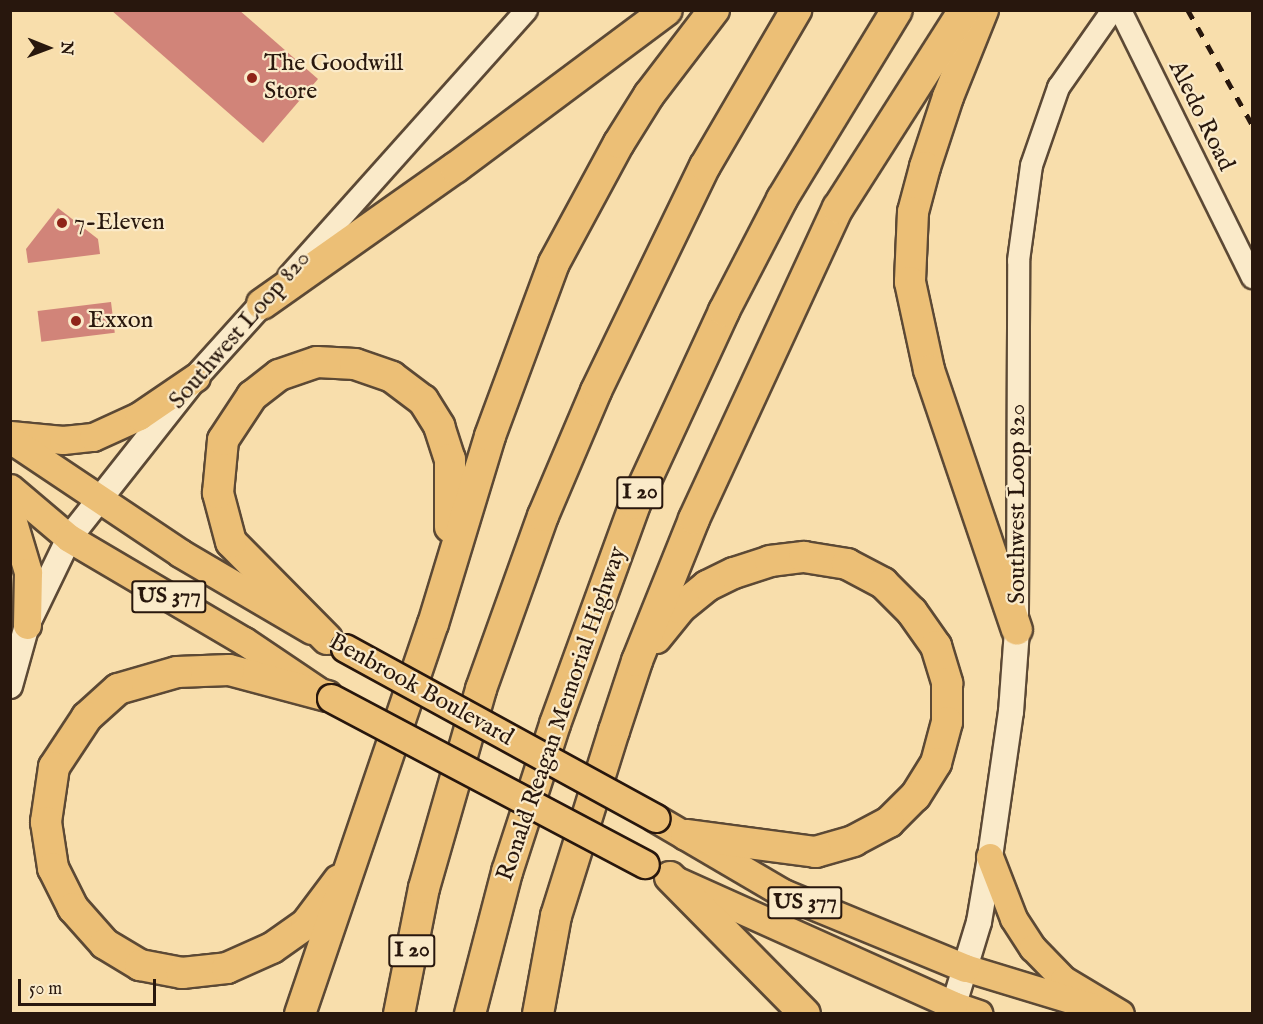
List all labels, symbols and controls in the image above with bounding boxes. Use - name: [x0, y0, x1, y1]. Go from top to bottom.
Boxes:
- north arrow: [18, 18, 78, 78]
- text: N: [56, 41, 76, 55]
- place label: The Goodwill Store: [264, 50, 403, 106]
- street label: Aledo Road: [1162, 56, 1240, 176]
- marker: The Goodwill Store: [245, 71, 259, 85]
- place label: 7-Eleven: [74, 209, 165, 237]
- marker: 7-Eleven: [55, 216, 69, 230]
- street label: Southwest Loop 820: [163, 245, 317, 415]
- place label: Exxon: [88, 307, 153, 335]
- marker: Exxon: [69, 314, 83, 328]
- street label: Southwest Loop 820: [1004, 404, 1032, 604]
- road number: I 20: [616, 474, 664, 512]
- street label: Ronald Reagan Memorial Highway: [491, 543, 633, 885]
- road number: US 377: [130, 578, 208, 616]
- street label: Benbrook Boulevard: [324, 627, 518, 753]
- road number: US 377: [766, 884, 844, 922]
- road number: I 20: [388, 932, 436, 970]
- scale bar: [21, 967, 159, 1005]
- text: 50 m: [29, 978, 62, 1001]

